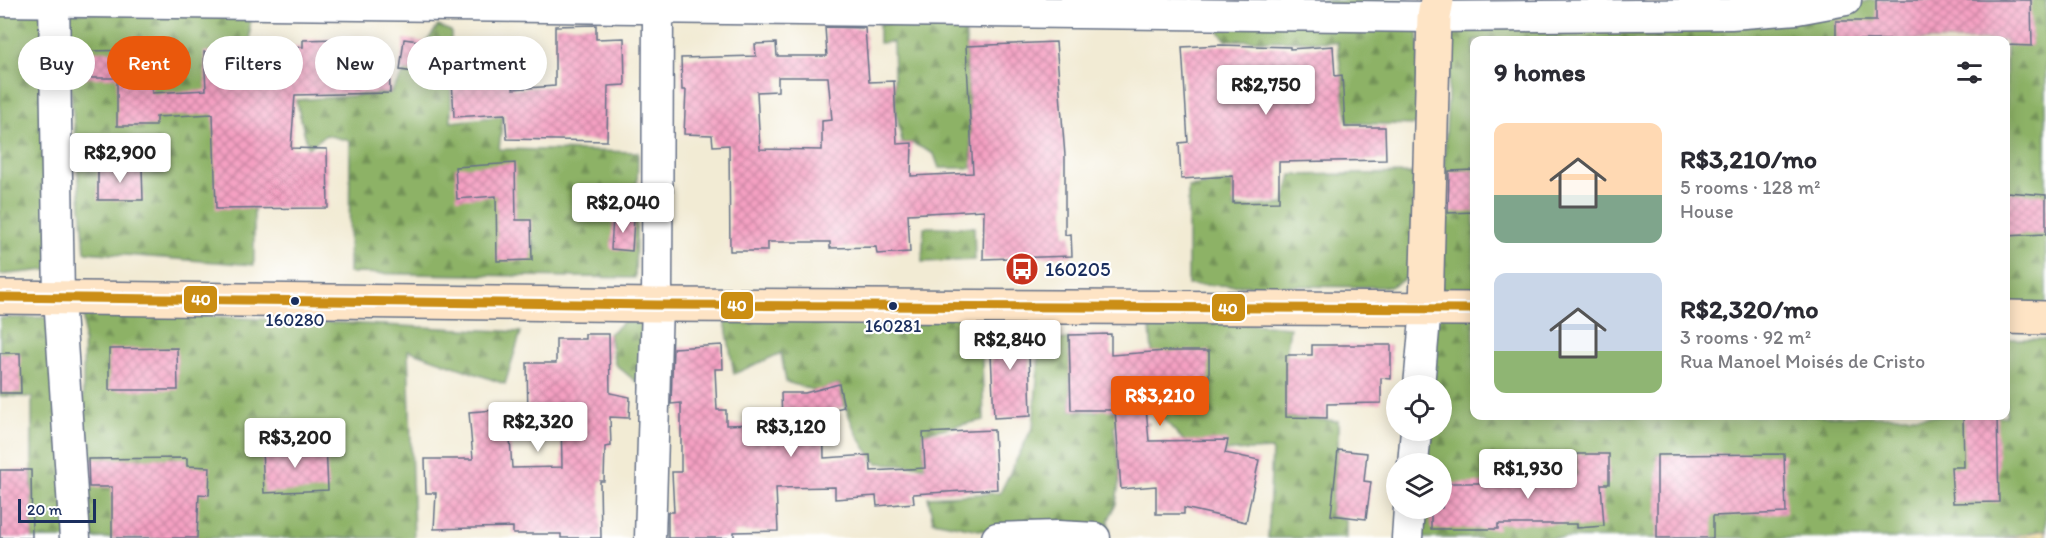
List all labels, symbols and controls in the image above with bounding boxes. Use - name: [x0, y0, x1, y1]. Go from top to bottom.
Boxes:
- chip: Buy: [18, 36, 95, 90]
- chip: Rent: [107, 36, 191, 90]
- chip: Filters: [203, 36, 303, 90]
- chip: New: [315, 36, 395, 90]
- chip: Apartment: [407, 36, 547, 90]
- text: 9 homes: [1494, 56, 1586, 88]
- icon: filters: [1953, 56, 1986, 89]
- pin: R$2,750: [1211, 65, 1321, 116]
- text: R$2,750: [1231, 72, 1301, 96]
- pin: R$2,900: [65, 133, 175, 184]
- text: R$2,900: [84, 140, 156, 164]
- text: R$3,210/mo: [1680, 143, 1817, 175]
- icon: home: [1542, 147, 1614, 219]
- text: 5 rooms · 128 m²: [1680, 175, 1821, 199]
- pin: R$2,040: [568, 183, 678, 234]
- text: R$2,040: [586, 190, 660, 214]
- text: House: [1680, 199, 1734, 223]
- bus stop icon: 160205: [1004, 251, 1040, 287]
- place label: 160205: [1045, 257, 1111, 281]
- line badge: 40: [183, 285, 218, 314]
- text: 40: [191, 290, 211, 309]
- line badge: 40: [720, 291, 754, 320]
- line badge: 40: [1211, 293, 1246, 322]
- text: R$2,320/mo: [1680, 293, 1819, 325]
- marker: 160280: [289, 295, 301, 307]
- text: 40: [727, 296, 747, 315]
- icon: home: [1542, 297, 1614, 369]
- text: 40: [1218, 299, 1238, 318]
- marker: 160281: [887, 300, 899, 312]
- place label: 160280: [265, 309, 325, 331]
- place label: 160281: [865, 315, 921, 337]
- pin: R$2,840: [955, 320, 1065, 371]
- text: 3 rooms · 92 m²: [1680, 325, 1811, 349]
- text: R$2,840: [974, 327, 1046, 351]
- text: Rua Manoel Moisés de Cristo: [1680, 349, 1925, 373]
- map controls: [1386, 375, 1452, 519]
- button: locate: [1386, 375, 1452, 441]
- pin: R$3,210: [1105, 376, 1215, 427]
- text: R$3,210: [1125, 383, 1195, 407]
- pin: R$2,320: [483, 402, 593, 453]
- pin: R$3,120: [736, 407, 846, 458]
- text: R$2,320: [502, 409, 574, 433]
- text: R$3,120: [756, 414, 826, 438]
- pin: R$3,200: [240, 418, 350, 469]
- text: R$3,200: [258, 425, 332, 449]
- pin: R$1,930: [1473, 449, 1583, 500]
- button: layers: [1386, 453, 1452, 519]
- text: R$1,930: [1493, 456, 1563, 480]
- scale bar: [18, 496, 96, 524]
- text: 20 m: [27, 500, 62, 519]

